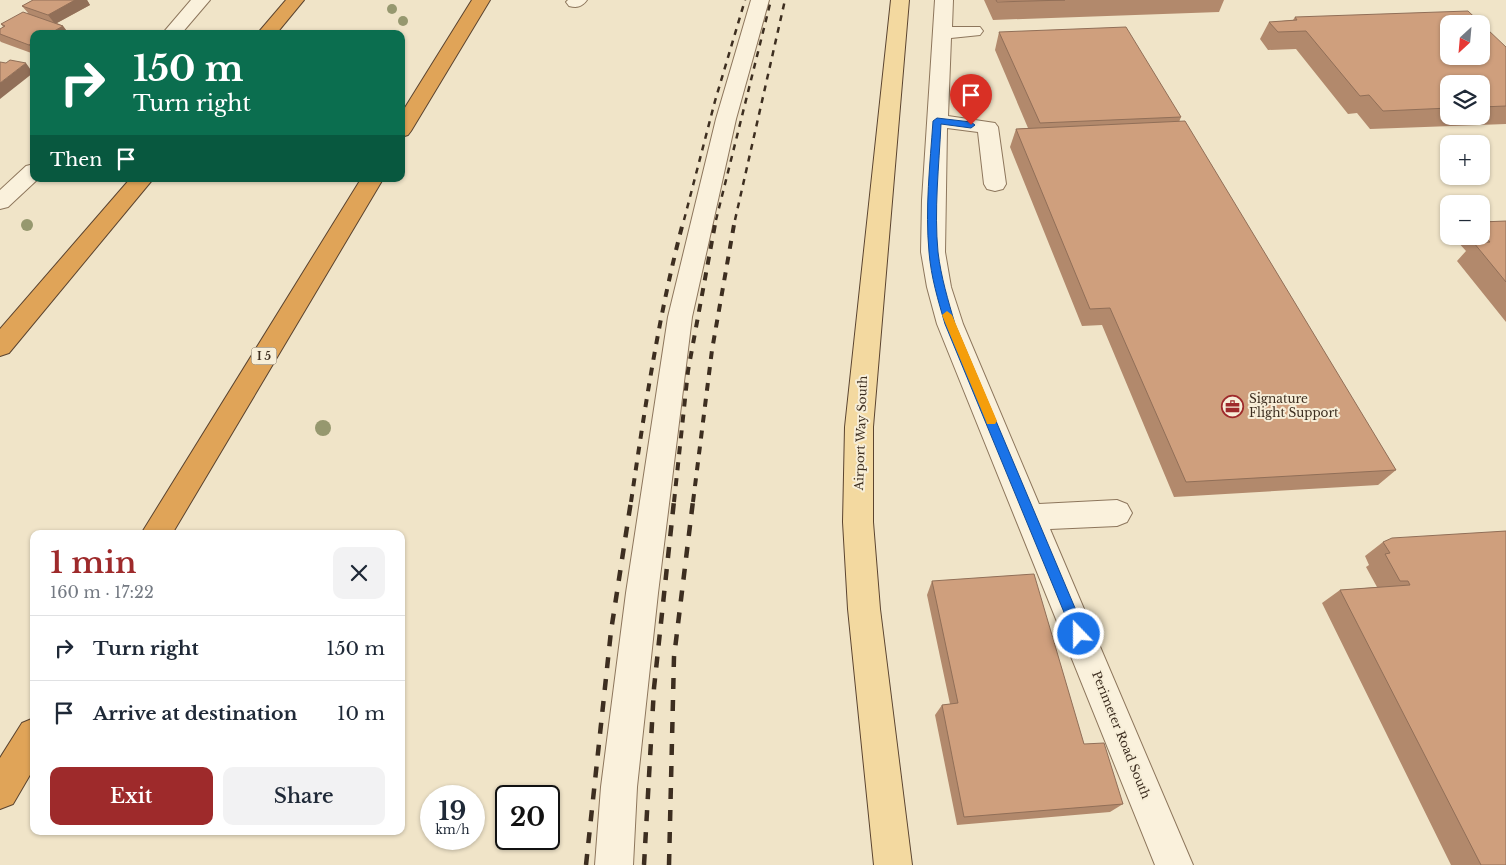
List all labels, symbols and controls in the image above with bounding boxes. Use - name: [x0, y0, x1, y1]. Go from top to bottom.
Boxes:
- north arrow: [1440, 15, 1490, 65]
- map controls: [1440, 15, 1490, 245]
- text: 150 m: [133, 47, 244, 90]
- icon: right: [50, 50, 115, 115]
- pin: [950, 74, 992, 125]
- button: layers: [1440, 75, 1490, 125]
- icon: arrive: [957, 81, 985, 109]
- text: Turn right: [133, 90, 251, 117]
- button: +: [1440, 135, 1490, 185]
- icon: arrive: [112, 145, 140, 173]
- text: Then: [50, 148, 102, 171]
- button: −: [1440, 195, 1490, 245]
- road number: I 5: [252, 348, 276, 364]
- street label: Airport Way South: [851, 375, 870, 492]
- place label: Signature Flight Support: [1249, 391, 1339, 420]
- office icon: Signature Flight Support: [1221, 394, 1245, 418]
- text: 1 min: [50, 544, 136, 581]
- button: close: [333, 547, 385, 599]
- text: 160 m · 17:22: [50, 582, 154, 602]
- position arrow: [1052, 607, 1104, 659]
- icon: right: [50, 634, 78, 662]
- text: Turn right: [93, 637, 199, 660]
- text: 150 m: [326, 637, 385, 660]
- street label: Perimeter Road South: [1089, 669, 1154, 801]
- icon: arrive: [50, 699, 78, 727]
- text: Arrive at destination: [93, 702, 297, 725]
- text: 10 m: [337, 702, 385, 725]
- button: Exit: [50, 767, 213, 825]
- button: Share: [223, 767, 385, 825]
- speed limit sign: 20: [495, 785, 560, 850]
- text: 19: [439, 796, 466, 827]
- text: km/h: [435, 822, 470, 837]

